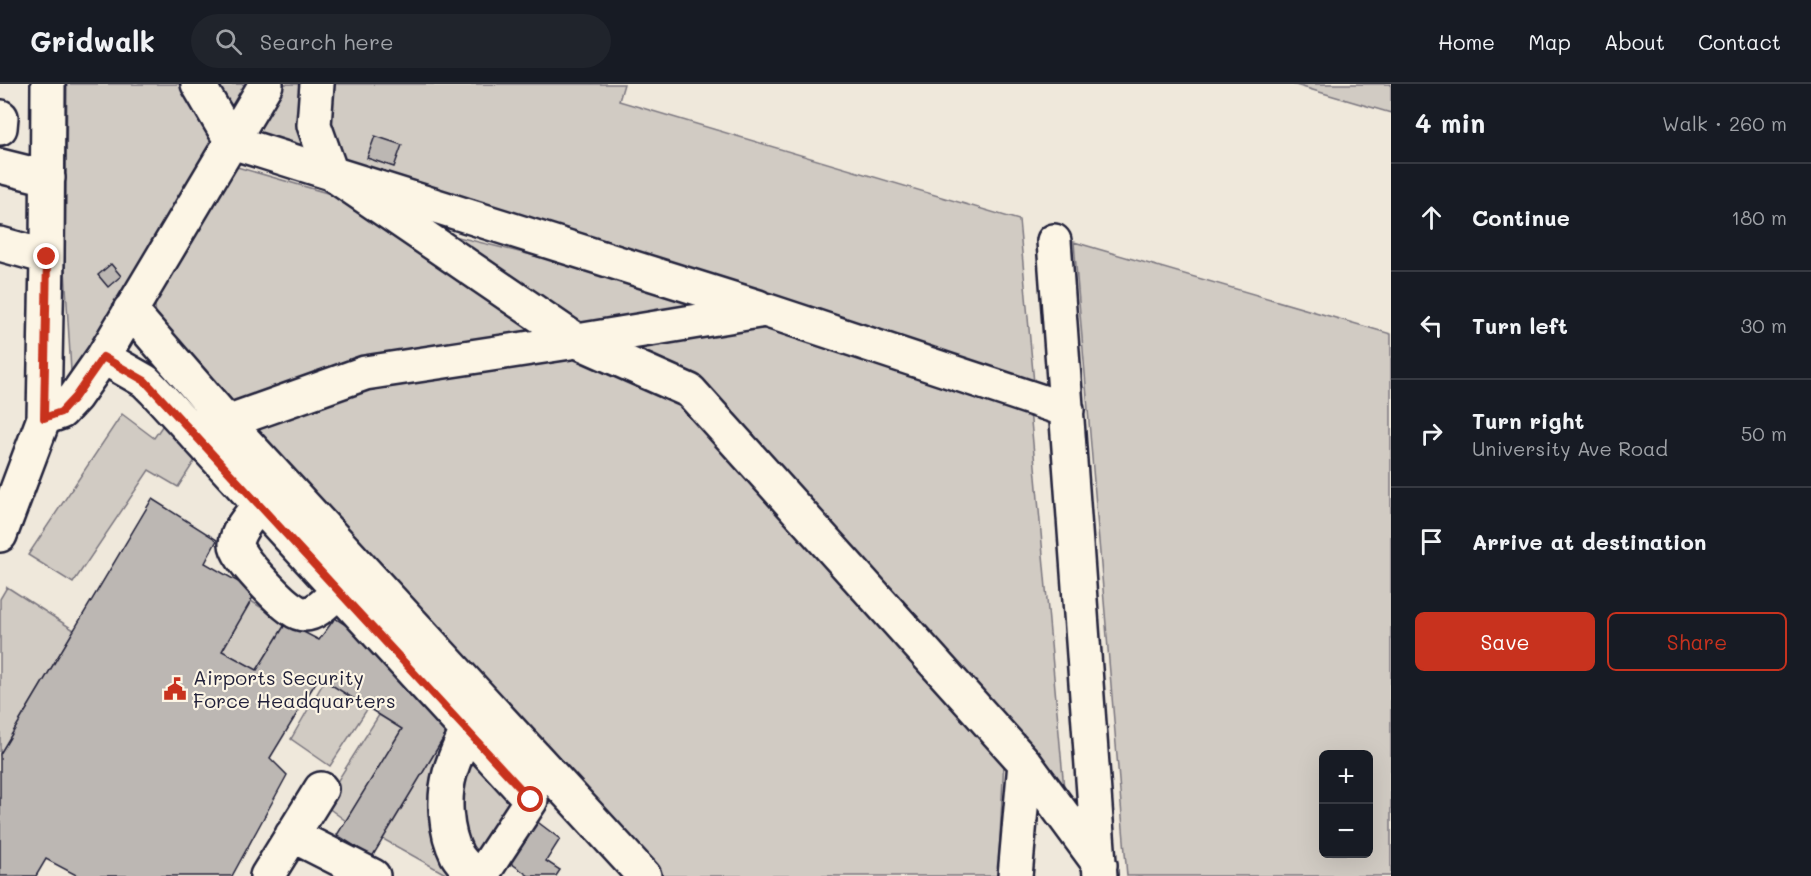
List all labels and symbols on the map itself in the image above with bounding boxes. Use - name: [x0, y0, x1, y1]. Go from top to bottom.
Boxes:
- route end: [33, 243, 59, 269]
- place label: Airports Security Force Headquarters: [193, 664, 396, 713]
- public building icon: Airports Security Force Headquarters: [162, 676, 188, 702]
- route start: [517, 786, 543, 812]

